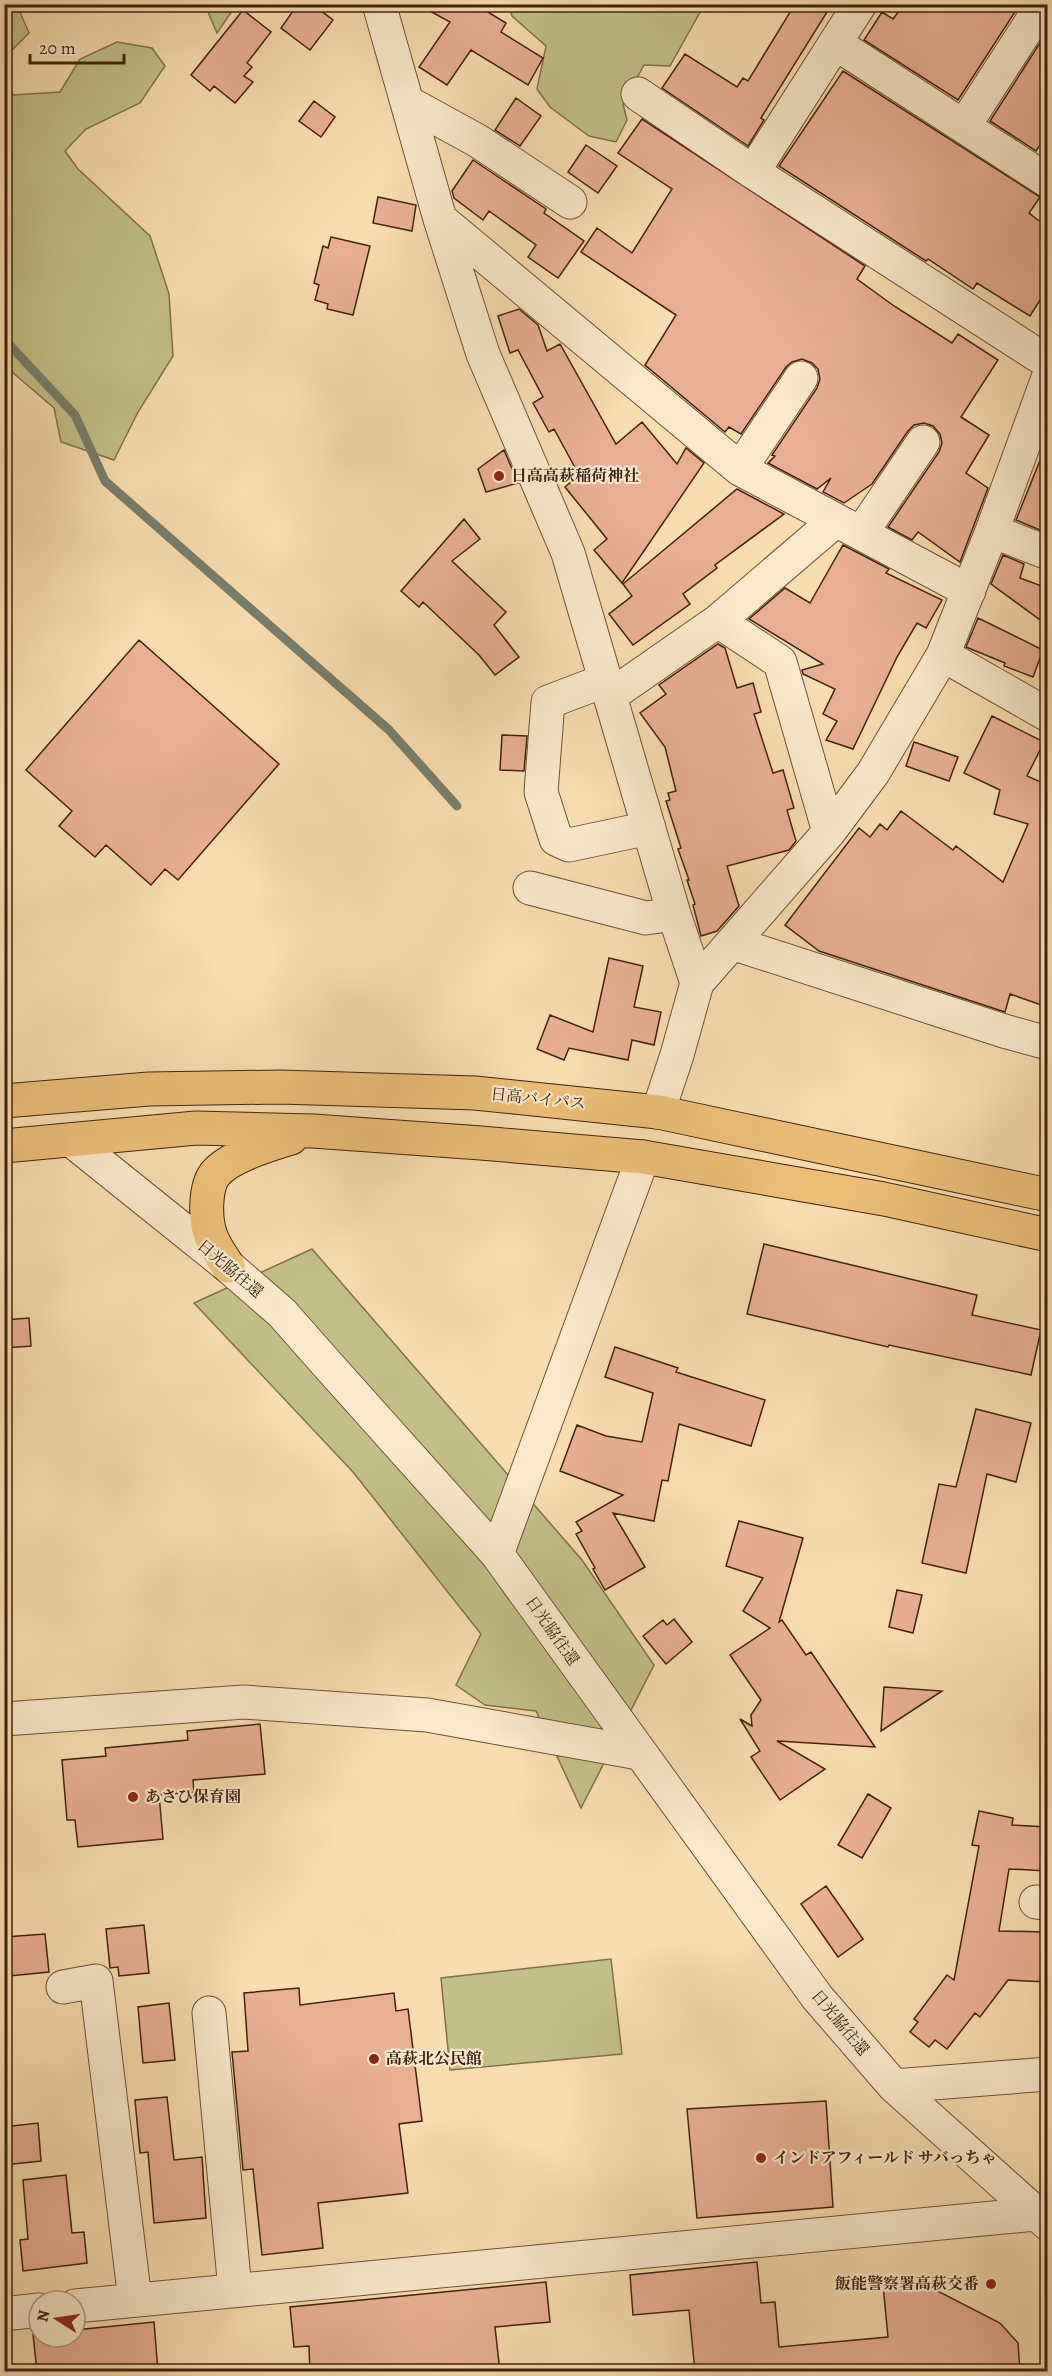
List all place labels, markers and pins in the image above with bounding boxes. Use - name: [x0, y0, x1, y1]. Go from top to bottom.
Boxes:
- place label: 日高高萩稲荷神社: [511, 465, 639, 487]
- marker: 日高高萩稲荷神社: [492, 469, 506, 483]
- place label: あさひ保育園: [145, 1786, 241, 1808]
- marker: あさひ保育園: [126, 1790, 140, 1804]
- place label: 高萩北公民館: [386, 2048, 482, 2070]
- marker: 高萩北公民館: [367, 2052, 381, 2066]
- place label: インドアフィールド サバっちゃ: [773, 2147, 997, 2169]
- marker: インドアフィールド サバっちゃ: [754, 2151, 768, 2165]
- place label: 飯能警察署高萩交番: [835, 2273, 979, 2295]
- marker: 飯能警察署高萩交番: [984, 2277, 998, 2291]

